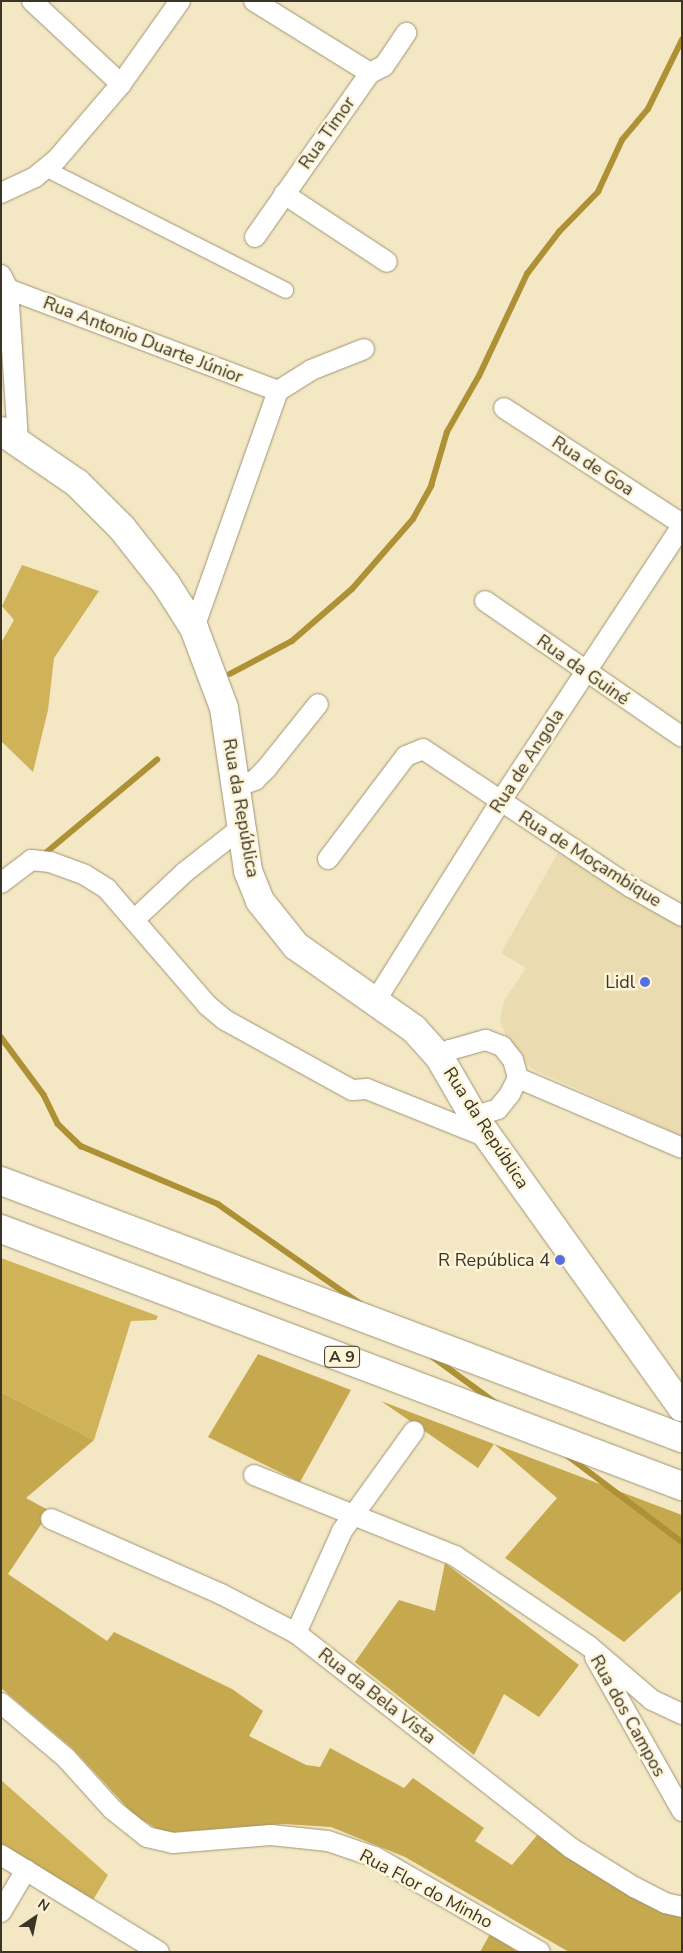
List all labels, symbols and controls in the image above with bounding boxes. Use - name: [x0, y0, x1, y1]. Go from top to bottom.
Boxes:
- street label: Rua Timor: [294, 93, 360, 173]
- street label: Rua Antonio Duarte Júnior: [40, 292, 246, 388]
- street label: Rua de Goa: [548, 431, 638, 501]
- street label: Rua da Guiné: [533, 630, 633, 710]
- street label: Rua de Angola: [485, 705, 569, 817]
- street label: Rua da República: [218, 737, 264, 879]
- street label: Rua de Moçambique: [515, 806, 665, 912]
- place label: Lidl: [605, 971, 635, 993]
- marker: Lidl: [639, 976, 651, 988]
- street label: Rua da República: [439, 1063, 533, 1193]
- place label: R República 4: [438, 1249, 550, 1271]
- marker: R República 4: [554, 1254, 566, 1266]
- road number: A 9: [323, 1344, 361, 1370]
- street label: Rua da Bela Vista: [314, 1643, 440, 1749]
- street label: Rua dos Campos: [586, 1651, 670, 1781]
- street label: Rua Flor do Minho: [356, 1845, 496, 1933]
- north arrow: [10, 1893, 60, 1943]
- text: N: [34, 1894, 53, 1916]

